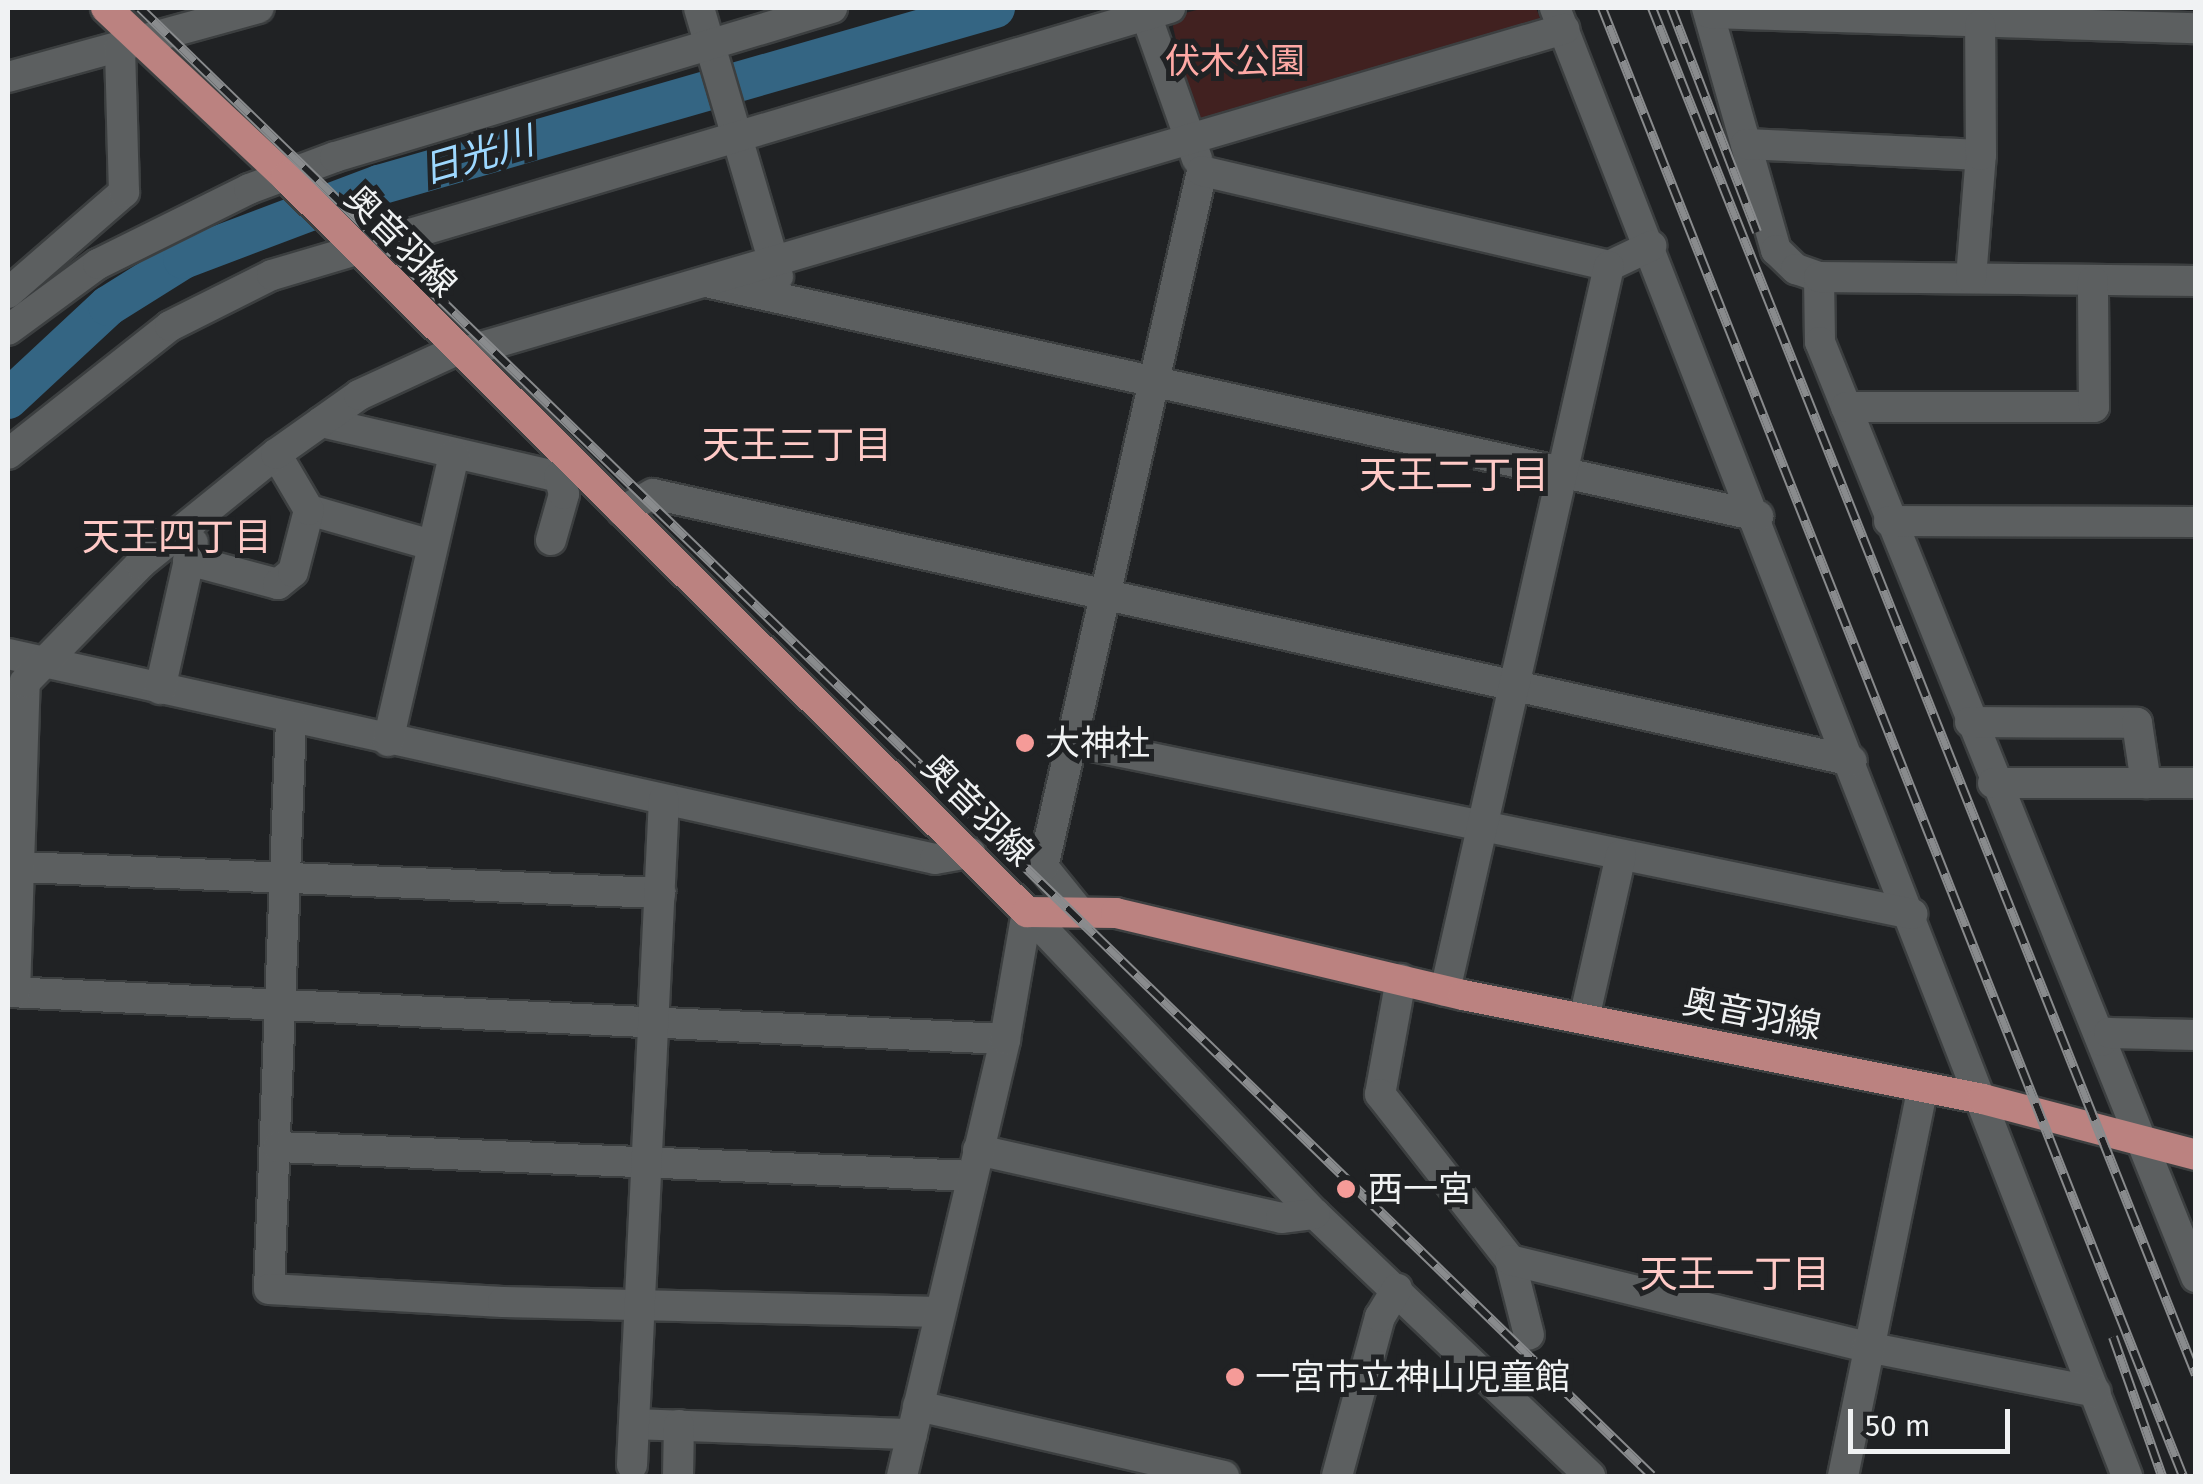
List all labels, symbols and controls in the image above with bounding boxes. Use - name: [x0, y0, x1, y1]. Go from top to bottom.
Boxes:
- park label: 伏木公園: [1165, 40, 1305, 82]
- water label: 日光川: [417, 118, 539, 194]
- street label: 奥音羽線: [337, 177, 465, 305]
- district label: 天王三丁目: [702, 423, 892, 469]
- district label: 天王二丁目: [1359, 453, 1549, 499]
- district label: 天王四丁目: [82, 515, 272, 561]
- place label: 大神社: [1045, 722, 1150, 764]
- marker: 大神社: [1014, 732, 1036, 754]
- street label: 奥音羽線: [914, 746, 1042, 874]
- street label: 奥音羽線: [1679, 980, 1825, 1048]
- place label: 西一宮: [1368, 1168, 1473, 1210]
- marker: 西一宮: [1333, 1176, 1359, 1202]
- district label: 天王一丁目: [1640, 1252, 1830, 1298]
- place label: 一宮市立神山児童館: [1255, 1356, 1570, 1398]
- marker: 一宮市立神山児童館: [1224, 1366, 1246, 1388]
- scale bar: [1853, 1389, 2016, 1451]
- text: 50 m: [1865, 1408, 1930, 1444]

